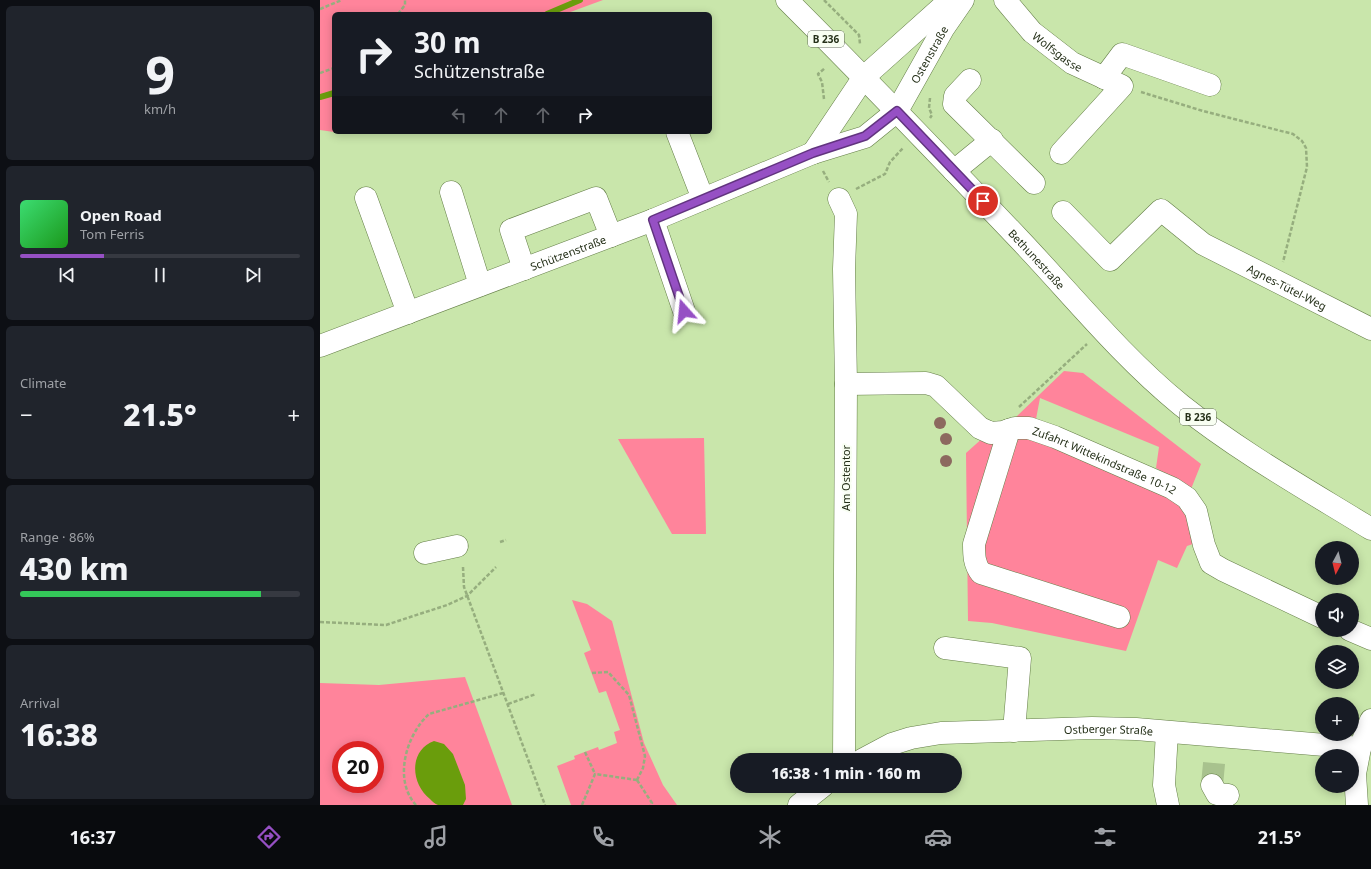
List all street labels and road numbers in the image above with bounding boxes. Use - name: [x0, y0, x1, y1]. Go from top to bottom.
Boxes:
- street label: Ostenstraße: [907, 23, 951, 86]
- street label: Wolfsgasse: [1030, 28, 1085, 74]
- road number: B 236: [808, 31, 844, 47]
- street label: Bethunestraße: [1006, 225, 1069, 292]
- street label: Schützenstraße: [528, 231, 608, 273]
- street label: Agnes-Tütel-Weg: [1245, 260, 1329, 313]
- road number: B 236: [1180, 409, 1216, 425]
- street label: Zufahrt Wittekindstraße 10-12: [1031, 422, 1180, 497]
- street label: Am Ostentor: [838, 444, 853, 511]
- street label: Ostberger Straße: [1064, 720, 1154, 738]

